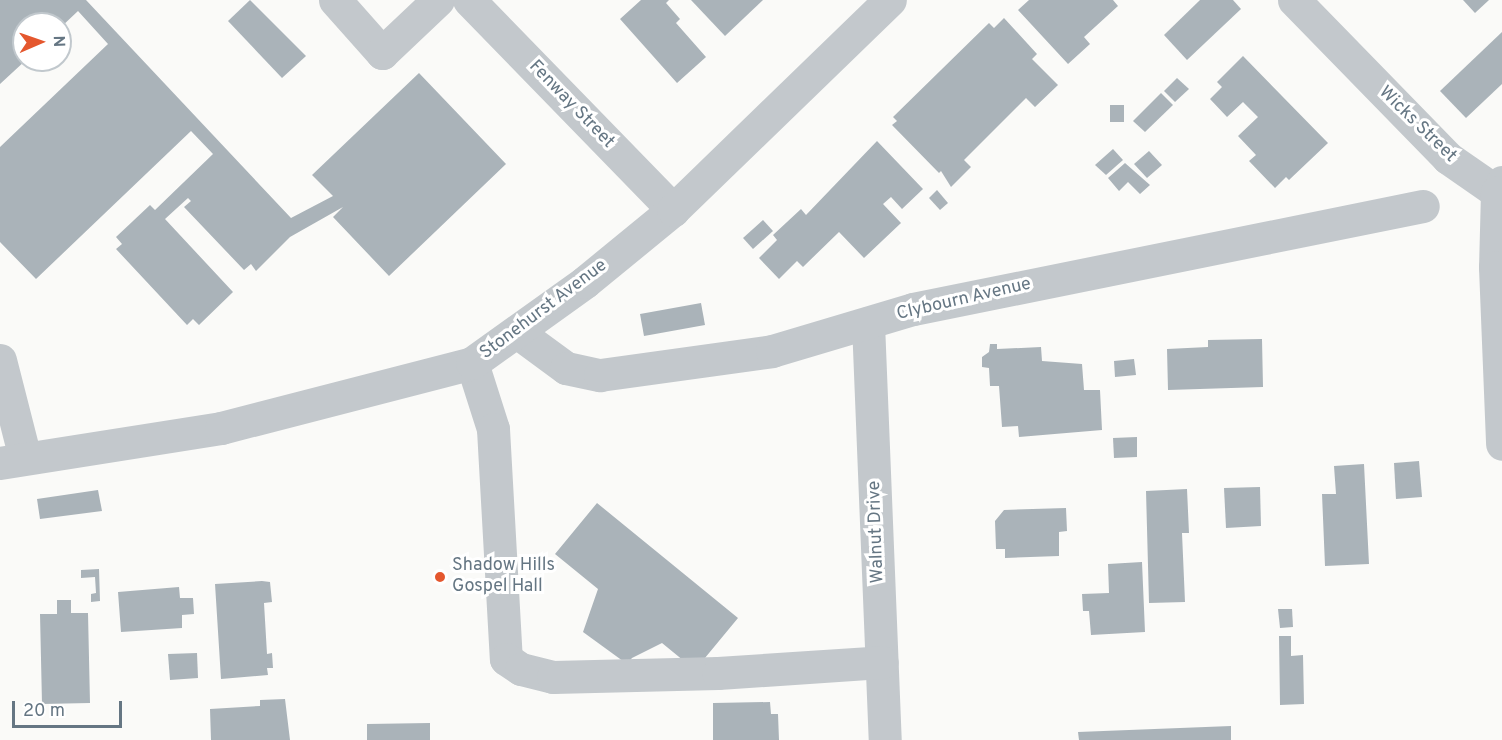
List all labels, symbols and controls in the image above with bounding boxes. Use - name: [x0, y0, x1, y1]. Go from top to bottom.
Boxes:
- north arrow: [12, 12, 72, 72]
- text: N: [48, 35, 68, 48]
- street label: Fenway Street: [524, 57, 618, 153]
- street label: Wicks Street: [1373, 82, 1461, 168]
- street label: Stonehurst Avenue: [476, 255, 612, 365]
- street label: Clybourn Avenue: [894, 274, 1034, 326]
- street label: Walnut Drive: [864, 480, 890, 584]
- place label: Shadow Hills Gospel Hall: [452, 556, 555, 598]
- marker: Shadow Hills Gospel Hall: [433, 570, 447, 584]
- scale bar: [15, 689, 124, 727]
- text: 20 m: [23, 700, 65, 723]

